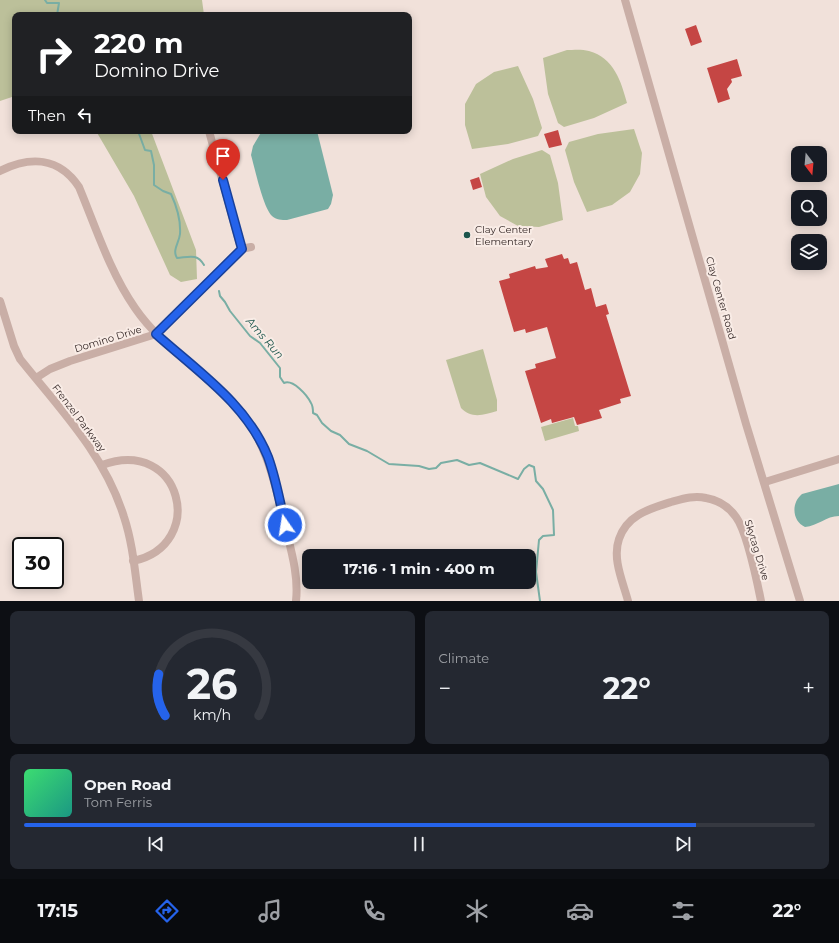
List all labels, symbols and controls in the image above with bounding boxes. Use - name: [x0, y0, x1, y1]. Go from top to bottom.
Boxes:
- text: 220 m: [94, 26, 183, 60]
- icon: right: [28, 28, 80, 80]
- text: Domino Drive: [94, 60, 219, 82]
- icon: left: [74, 104, 96, 126]
- text: Then: [28, 106, 66, 125]
- pin: [206, 139, 240, 180]
- icon: arrive: [212, 145, 234, 167]
- north arrow: [791, 146, 827, 182]
- map controls: [791, 146, 827, 270]
- button: search: [791, 190, 827, 226]
- place label: Clay Center Elementary: [475, 223, 534, 248]
- marker: Clay Center Elementary: [462, 230, 472, 240]
- button: layers: [791, 234, 827, 270]
- street label: Clay Center Road: [703, 255, 739, 341]
- water label: Ams Run: [242, 314, 287, 362]
- street label: Domino Drive: [73, 323, 143, 355]
- street label: Frenzel Parkway: [49, 382, 109, 455]
- position arrow: [264, 504, 306, 546]
- street label: Skytag Drive: [742, 518, 772, 582]
- speed limit sign: 30: [12, 537, 64, 589]
- text: 17:16 · 1 min · 400 m: [343, 559, 495, 578]
- text: Climate: [439, 650, 489, 666]
- text: 26: [187, 658, 238, 708]
- text: 22°: [603, 670, 651, 707]
- text: −: [439, 675, 451, 702]
- text: +: [802, 675, 815, 702]
- text: km/h: [193, 705, 231, 723]
- text: Open Road: [84, 775, 172, 794]
- text: Tom Ferris: [84, 794, 152, 810]
- icon: previous: [145, 833, 167, 855]
- icon: pause: [408, 833, 430, 855]
- icon: next: [672, 833, 694, 855]
- icon: directions: [153, 897, 181, 925]
- icon: music: [256, 897, 284, 925]
- icon: phone: [360, 897, 388, 925]
- icon: climate: [463, 897, 491, 925]
- icon: car: [566, 897, 594, 925]
- icon: filters: [669, 897, 697, 925]
- text: 17:15: [38, 900, 78, 922]
- text: 22°: [773, 900, 801, 922]

